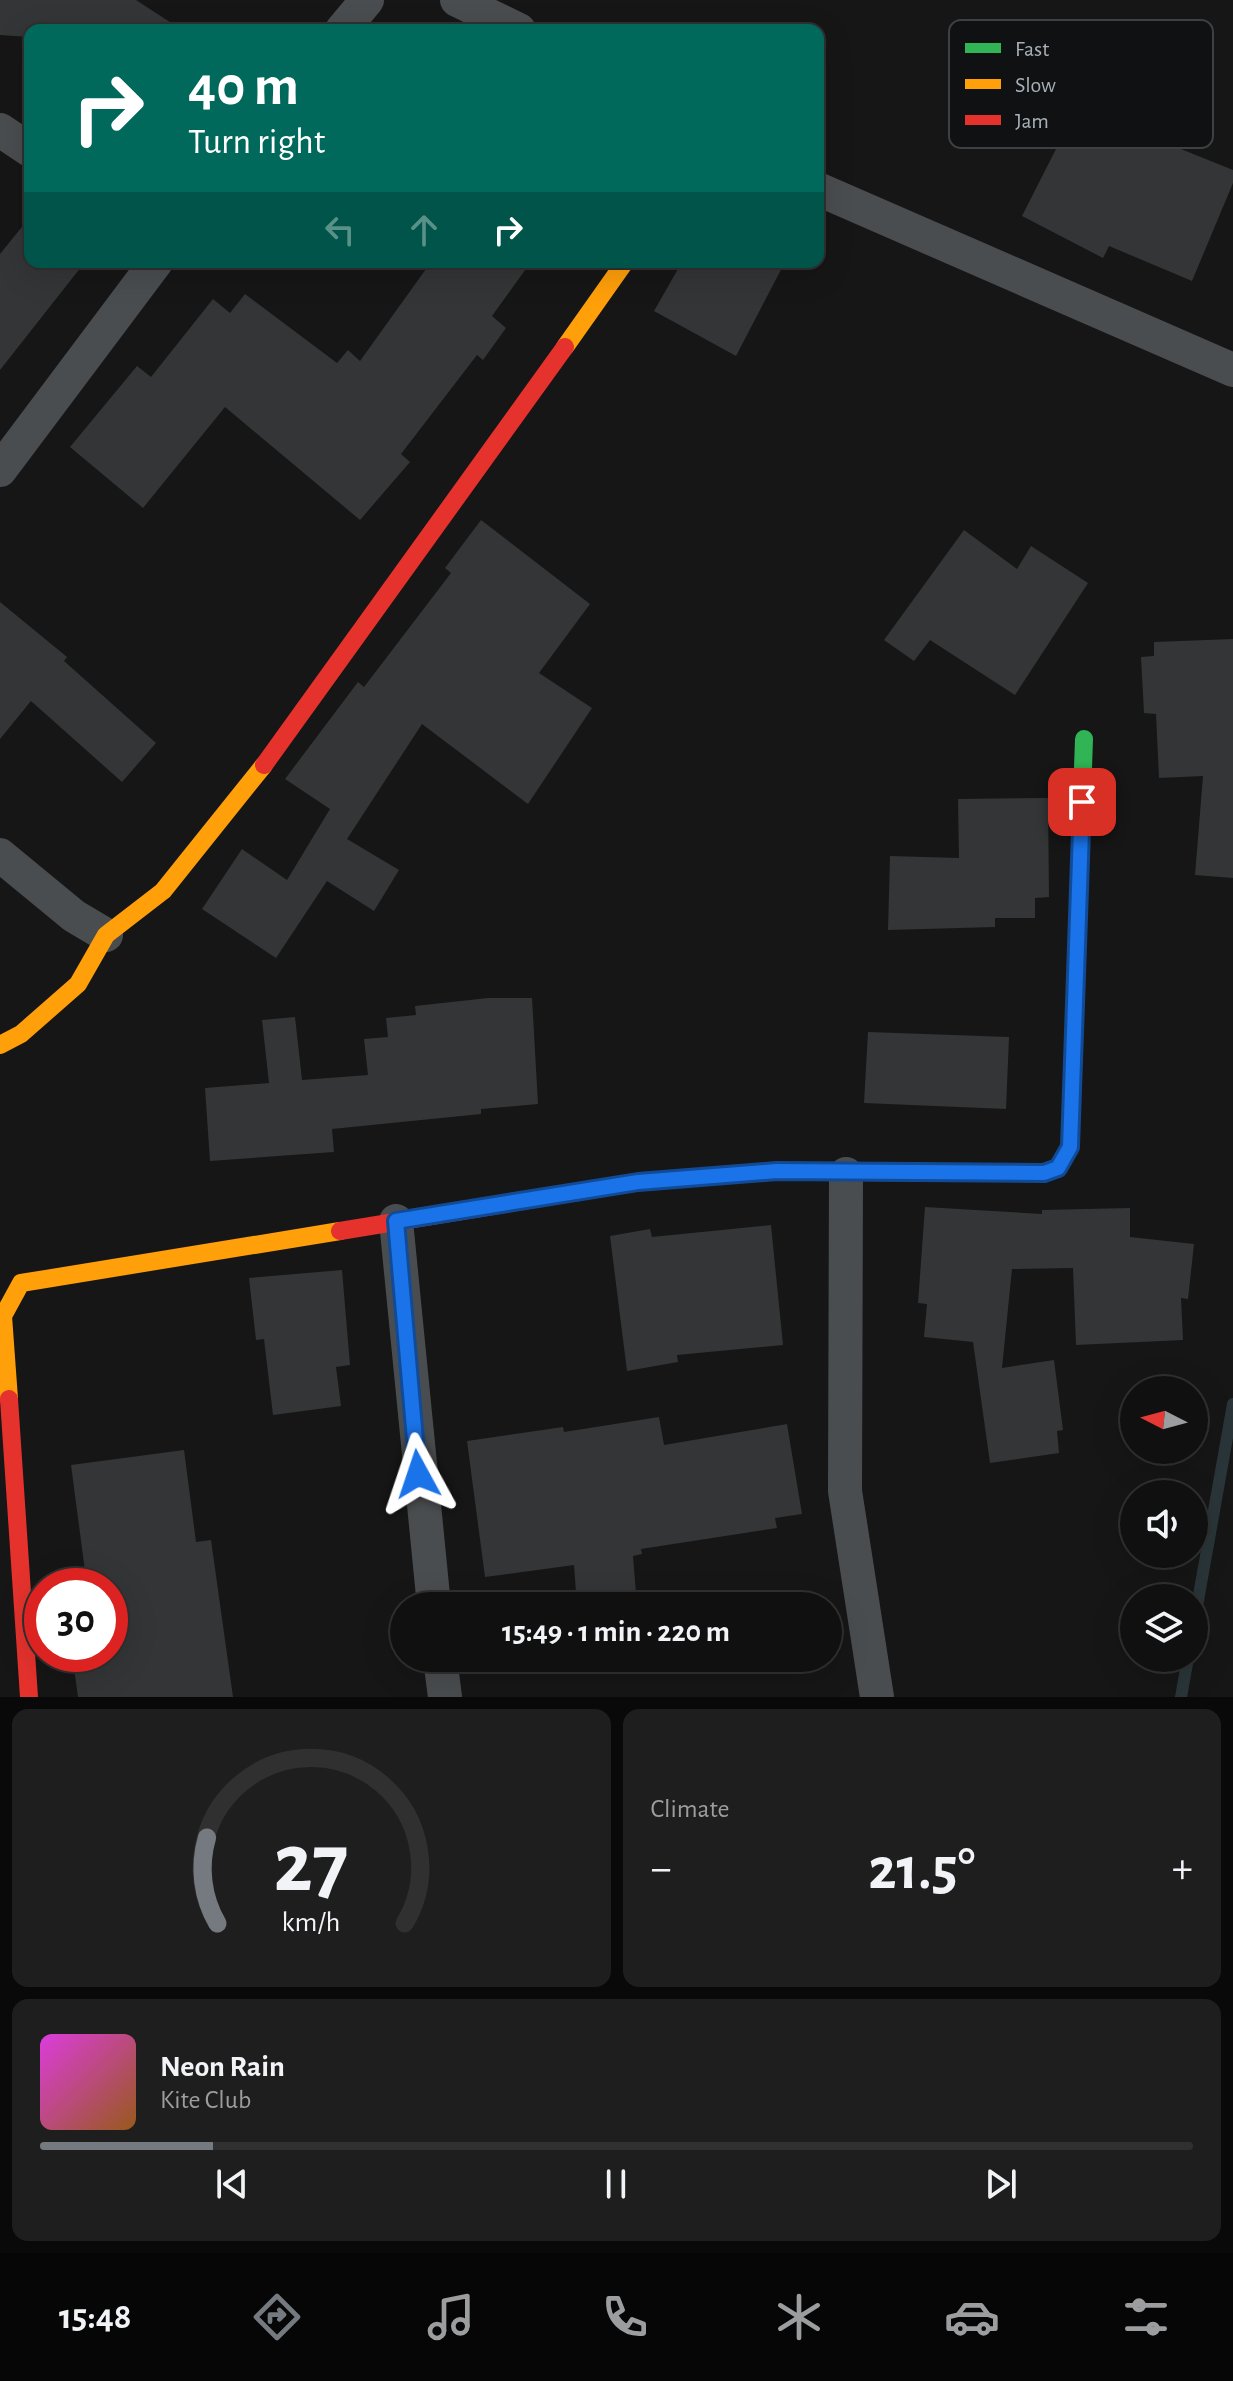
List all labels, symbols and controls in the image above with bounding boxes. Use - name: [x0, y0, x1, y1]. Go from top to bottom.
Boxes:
- legend: [949, 20, 1213, 148]
- text: Fast: [1015, 38, 1049, 60]
- icon: right: [56, 56, 160, 160]
- text: 40 m: [188, 59, 299, 115]
- text: Slow: [1015, 74, 1056, 96]
- text: Jam: [1015, 110, 1049, 132]
- text: Turn right: [188, 124, 325, 160]
- icon: left: [318, 208, 362, 252]
- icon: ahead: [402, 208, 446, 252]
- icon: right: [486, 208, 530, 252]
- pin: [1048, 768, 1116, 836]
- icon: arrive: [1060, 780, 1104, 824]
- north arrow: [1120, 1376, 1208, 1464]
- map controls: [1120, 1376, 1208, 1672]
- position arrow: [376, 1432, 460, 1516]
- button: sound: [1120, 1480, 1208, 1568]
- speed limit sign: 30: [24, 1568, 128, 1672]
- button: layers: [1120, 1584, 1208, 1672]
- text: 15:49 · 1 min · 220 m: [502, 1617, 730, 1647]
- text: Climate: [651, 1796, 729, 1822]
- text: 27: [274, 1823, 349, 1907]
- text: 21.5°: [868, 1840, 975, 1900]
- text: −: [651, 1847, 672, 1891]
- text: +: [1172, 1847, 1193, 1891]
- text: km/h: [282, 1908, 341, 1937]
- text: Neon Rain: [160, 2052, 285, 2082]
- text: Kite Club: [160, 2087, 251, 2113]
- icon: previous: [210, 2162, 254, 2206]
- icon: pause: [594, 2162, 638, 2206]
- icon: next: [979, 2162, 1023, 2206]
- icon: directions: [249, 2289, 305, 2345]
- icon: music: [423, 2289, 479, 2345]
- icon: phone: [597, 2289, 653, 2345]
- icon: climate: [771, 2289, 827, 2345]
- icon: car: [944, 2289, 1000, 2345]
- icon: filters: [1118, 2289, 1174, 2345]
- text: 15:48: [59, 2299, 132, 2335]

